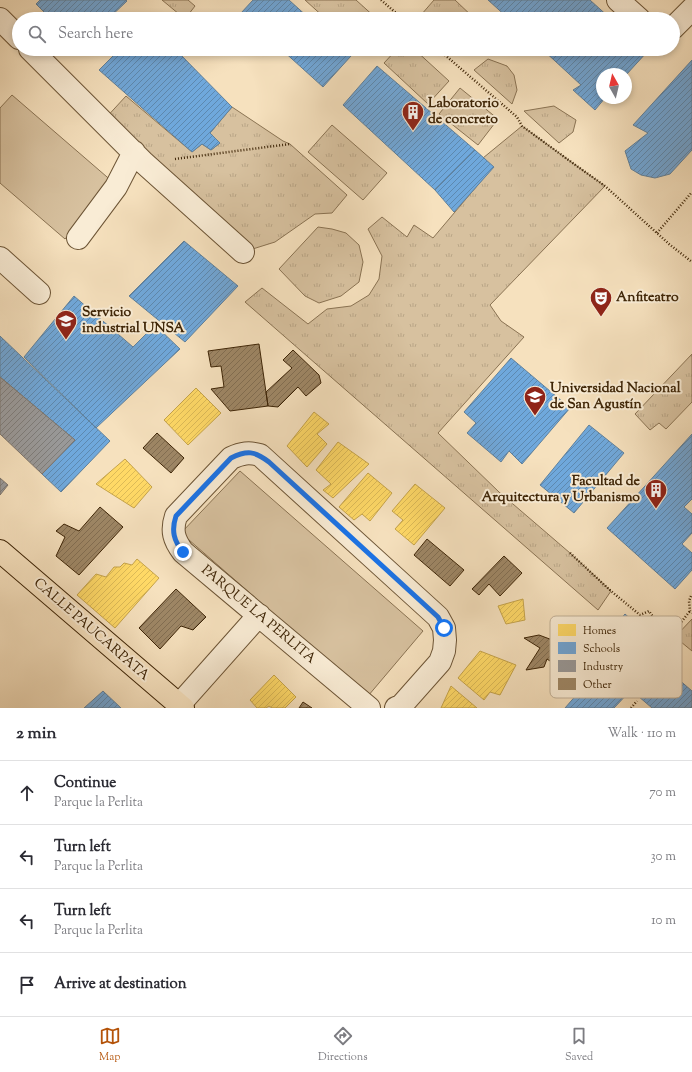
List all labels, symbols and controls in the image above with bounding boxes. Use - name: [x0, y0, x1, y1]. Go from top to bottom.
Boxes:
- search box: [12, 12, 680, 56]
- icon: search: [26, 23, 48, 45]
- text: Search here: [58, 24, 133, 45]
- north arrow: [596, 68, 632, 104]
- place label: Laboratorio de concreto: [428, 94, 499, 130]
- building icon: Laboratorio de concreto: [400, 99, 426, 132]
- theatre icon: Anfiteatro: [588, 285, 614, 318]
- place label: Anfiteatro: [616, 288, 679, 308]
- place label: Servicio industrial UNSA: [82, 303, 185, 339]
- school or university icon: Servicio industrial UNSA: [53, 308, 79, 341]
- place label: Universidad Nacional de San Agustín: [550, 379, 681, 415]
- school or university icon: Universidad Nacional de San Agustín: [522, 384, 548, 417]
- place label: Facultad de Arquitectura y Urbanismo: [481, 472, 640, 508]
- building icon: Facultad de Arquitectura y Urbanismo: [643, 477, 669, 510]
- route end: [174, 543, 192, 561]
- street label: PARQUE LA PERLITA: [196, 561, 320, 669]
- street label: CALLE PAUCARPATA: [29, 574, 154, 686]
- legend: [550, 616, 682, 698]
- route start: [435, 619, 453, 637]
- text: Homes: [583, 623, 616, 639]
- text: Schools: [583, 641, 620, 657]
- text: Industry: [583, 659, 624, 675]
- text: Other: [583, 677, 612, 693]
- text: 2 min: [16, 722, 57, 746]
- text: Walk · 110 m: [608, 725, 676, 743]
- text: Continue: [54, 773, 116, 794]
- icon: ahead: [16, 782, 38, 804]
- text: 70 m: [649, 784, 676, 802]
- text: Parque la Perlita: [54, 794, 143, 812]
- text: Turn left: [54, 837, 111, 858]
- icon: left: [16, 846, 38, 868]
- text: 30 m: [650, 848, 676, 866]
- text: Parque la Perlita: [54, 858, 143, 876]
- text: Turn left: [54, 901, 111, 922]
- icon: left: [16, 910, 38, 932]
- text: 10 m: [651, 912, 676, 930]
- text: Parque la Perlita: [54, 922, 143, 940]
- icon: arrive: [16, 974, 38, 996]
- text: Arrive at destination: [54, 974, 187, 995]
- tab: Map: [99, 1025, 121, 1065]
- tab: Directions: [318, 1025, 368, 1065]
- tab: Saved: [565, 1025, 593, 1065]

